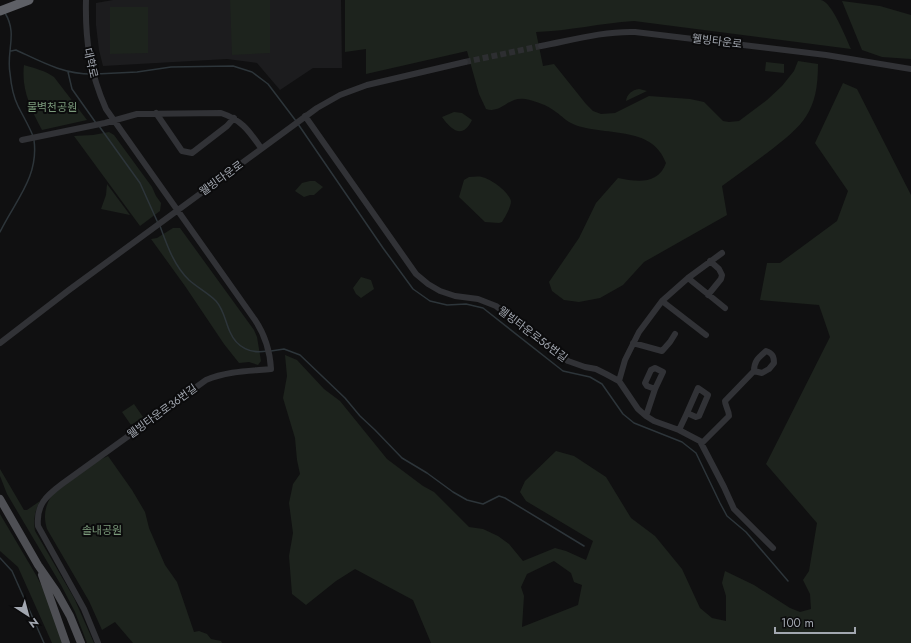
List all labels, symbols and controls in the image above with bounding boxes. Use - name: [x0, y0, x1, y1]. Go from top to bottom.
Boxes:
- street label: 웰빙타운로: [691, 30, 743, 52]
- street label: 대학로: [80, 46, 102, 80]
- park label: 물벽천공원: [27, 99, 77, 115]
- street label: 웰빙타운로: [196, 157, 246, 199]
- street label: 웰빙타운로56번길: [495, 303, 571, 365]
- street label: 웰빙타운로36번길: [124, 380, 200, 442]
- park label: 솔내공원: [82, 522, 122, 538]
- north arrow: [8, 595, 48, 635]
- scale bar: [775, 609, 855, 635]
- text: N: [26, 614, 42, 632]
- text: 100 m: [781, 614, 814, 632]

